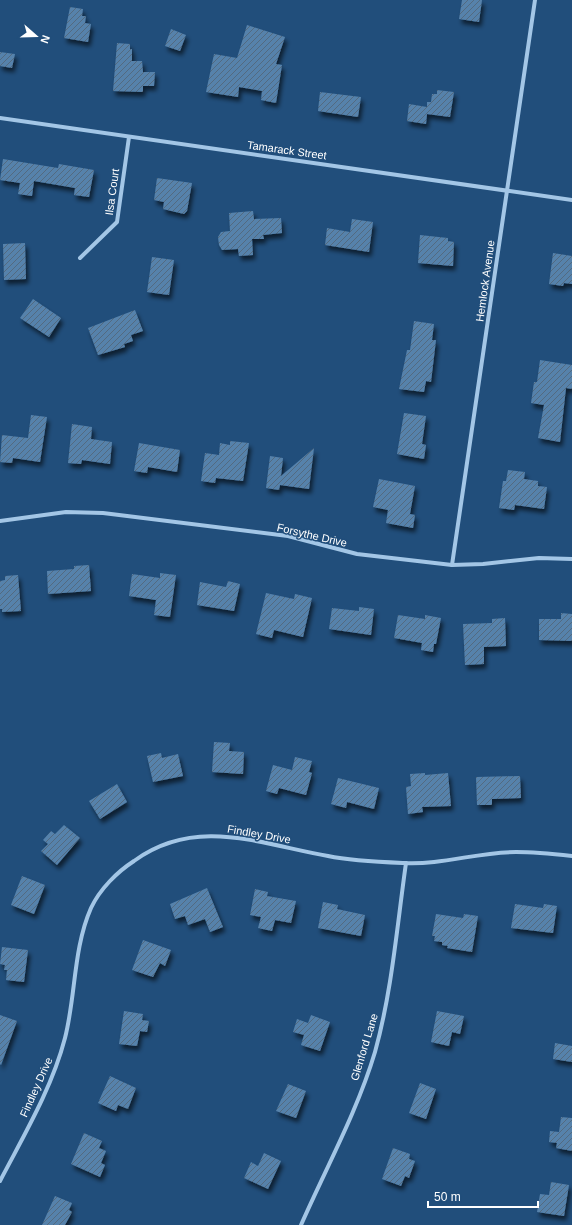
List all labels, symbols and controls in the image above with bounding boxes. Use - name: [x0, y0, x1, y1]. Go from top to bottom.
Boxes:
- north arrow: [16, 16, 56, 56]
- text: N: [38, 34, 52, 45]
- street label: Tamarack Street: [247, 138, 327, 162]
- street label: Ilsa Court: [103, 168, 121, 216]
- street label: Hemlock Avenue: [473, 239, 497, 323]
- street label: Forsythe Drive: [276, 521, 348, 549]
- street label: Findley Drive: [226, 823, 292, 845]
- street label: Glenford Lane: [348, 1012, 380, 1082]
- street label: Findley Drive: [17, 1055, 55, 1119]
- scale bar: [428, 1183, 538, 1209]
- text: 50 m: [434, 1190, 461, 1204]

